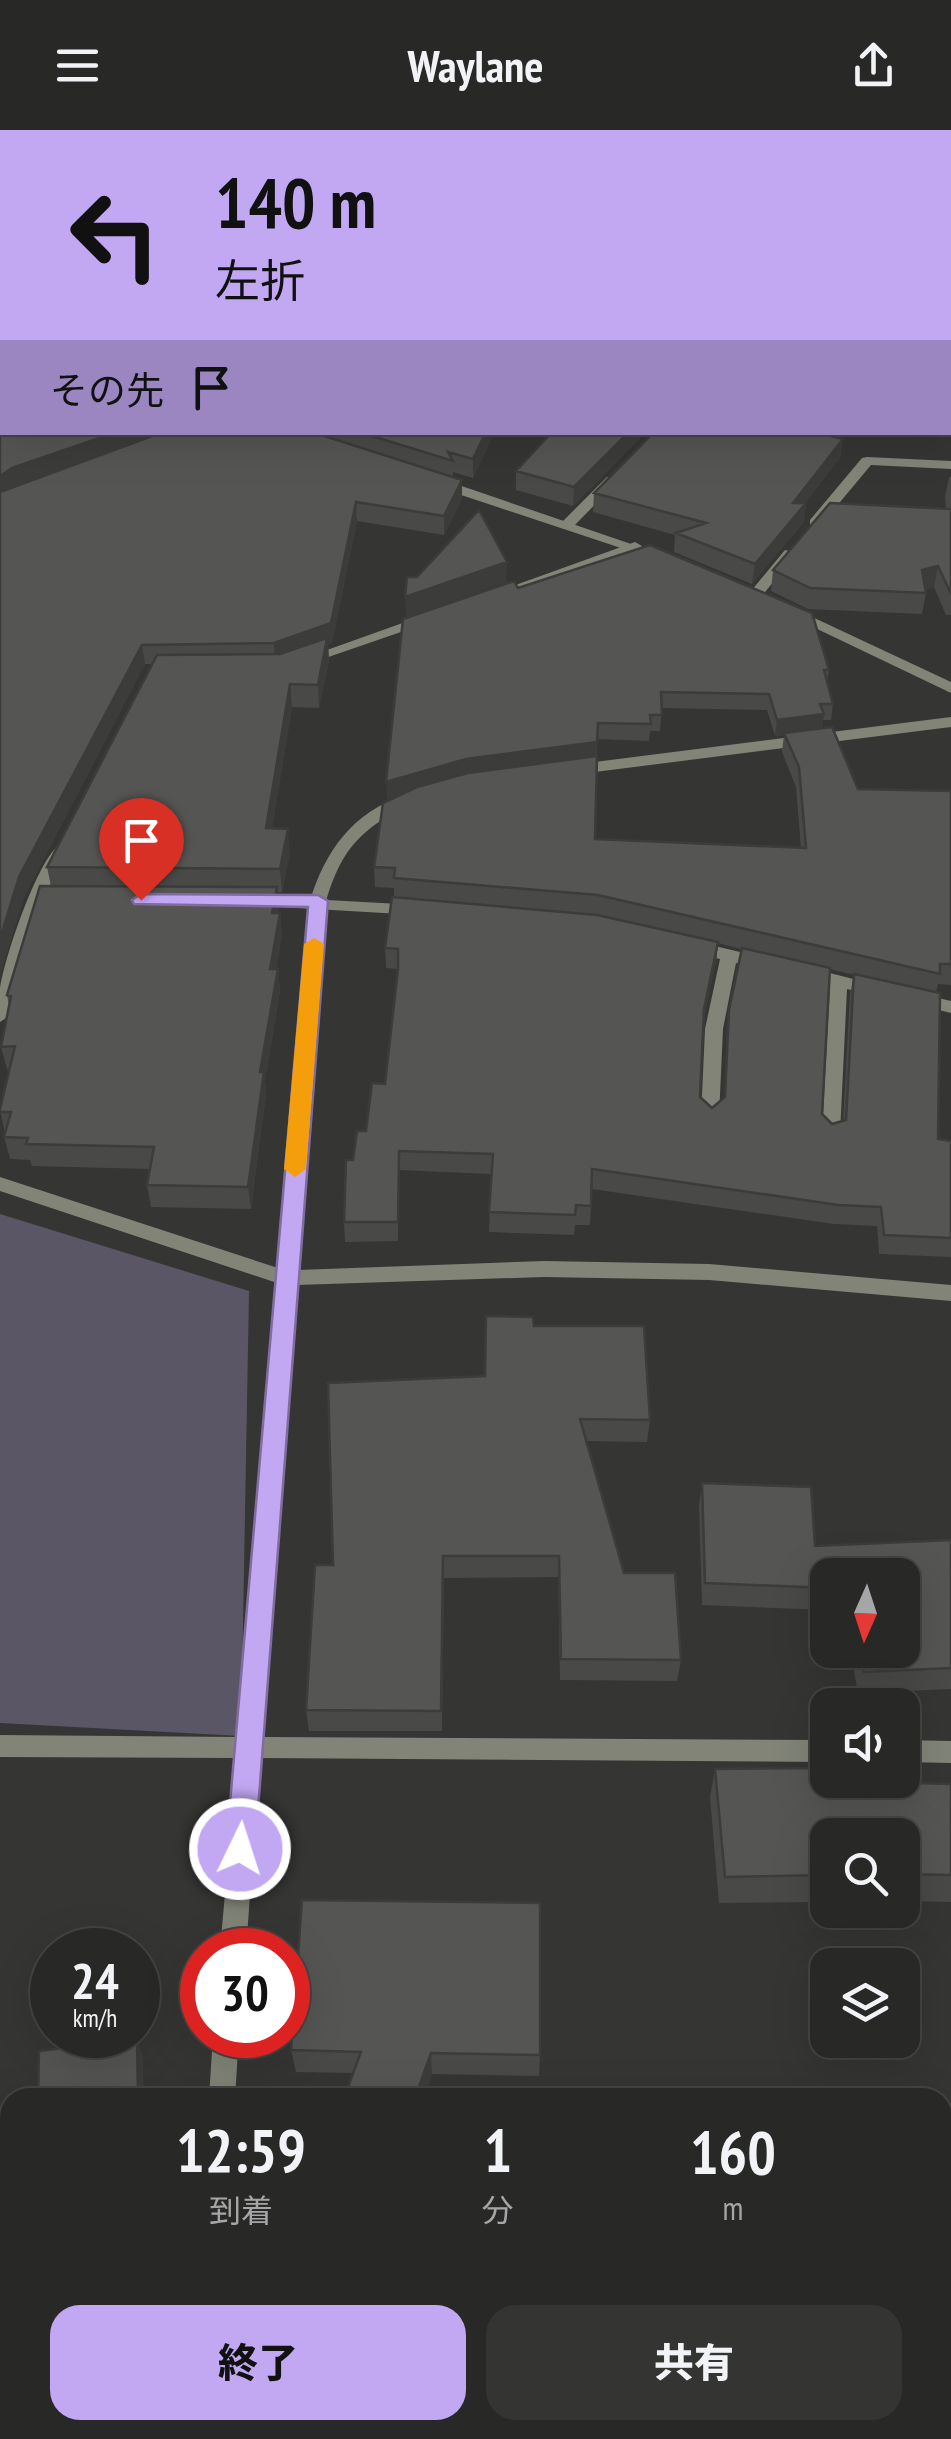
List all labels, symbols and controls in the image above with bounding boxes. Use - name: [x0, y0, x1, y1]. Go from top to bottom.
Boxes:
- text: Waylane: [408, 36, 544, 94]
- icon: menu: [50, 38, 105, 93]
- icon: share: [846, 38, 901, 93]
- text: 140 m: [215, 157, 376, 247]
- icon: left: [50, 170, 180, 300]
- text: 左折: [215, 251, 305, 309]
- icon: arrive: [184, 360, 239, 415]
- text: その先: [50, 365, 164, 414]
- pin: [99, 798, 184, 901]
- icon: arrive: [114, 813, 169, 868]
- north arrow: [810, 1558, 920, 1668]
- map controls: [810, 1558, 920, 2058]
- button: sound: [810, 1688, 920, 1798]
- position arrow: [188, 1797, 292, 1901]
- button: search: [810, 1818, 920, 1928]
- speed limit sign: 30: [180, 1928, 310, 2058]
- text: 24: [71, 1948, 119, 2013]
- button: layers: [810, 1948, 920, 2058]
- text: km/h: [73, 2002, 117, 2034]
- text: 12:59: [176, 2111, 306, 2189]
- text: 1: [484, 2111, 512, 2189]
- text: 160: [690, 2113, 776, 2191]
- text: m: [722, 2187, 743, 2229]
- text: 到着: [209, 2189, 273, 2231]
- text: 分: [482, 2189, 514, 2231]
- button: 終了: [50, 2305, 466, 2420]
- button: 共有: [486, 2305, 902, 2420]

